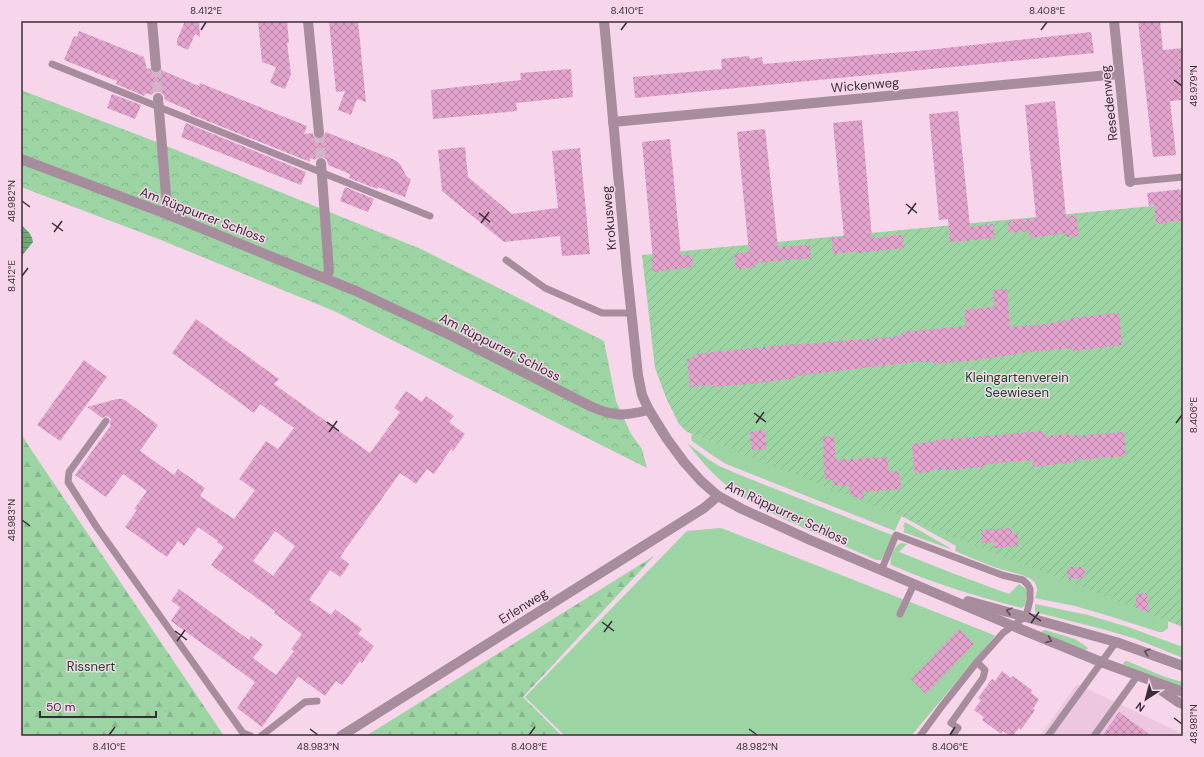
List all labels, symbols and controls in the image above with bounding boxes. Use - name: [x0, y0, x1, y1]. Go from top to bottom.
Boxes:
- text: 8.412°E: [190, 4, 222, 17]
- text: 8.410°E: [610, 4, 644, 17]
- text: 8.408°E: [1029, 4, 1065, 17]
- street label: Resedenweg: [1097, 64, 1121, 142]
- text: 48.979°N: [1187, 65, 1200, 107]
- street label: Wickenweg: [830, 74, 900, 96]
- text: 48.982°N: [5, 180, 18, 222]
- street label: Am Rüppurrer Schloss: [138, 183, 268, 247]
- street label: Krokusweg: [598, 185, 620, 251]
- text: 8.412°E: [5, 260, 18, 292]
- street label: Am Rüppurrer Schloss: [437, 309, 563, 385]
- park label: Kleingartenverein Seewiesen: [965, 369, 1069, 401]
- text: 8.406°E: [1187, 396, 1200, 433]
- street label: Am Rüppurrer Schloss: [723, 477, 851, 549]
- text: 48.983°N: [5, 499, 18, 541]
- street label: Erlenweg: [496, 584, 550, 628]
- one-way arrow: [1005, 608, 1012, 616]
- one-way arrow: [1046, 636, 1053, 644]
- one-way arrow: [1143, 649, 1150, 657]
- park label: Rissnert: [67, 658, 115, 675]
- north arrow: [1126, 679, 1166, 719]
- scale bar: [40, 693, 156, 719]
- text: 50 m: [46, 699, 75, 715]
- text: N: [1133, 699, 1147, 715]
- text: 48.981°N: [1187, 704, 1200, 744]
- text: 8.410°E: [92, 740, 126, 753]
- text: 48.983°N: [297, 740, 339, 753]
- text: 8.408°E: [511, 740, 547, 753]
- text: 48.982°N: [736, 740, 778, 753]
- text: 8.406°E: [932, 740, 969, 753]

